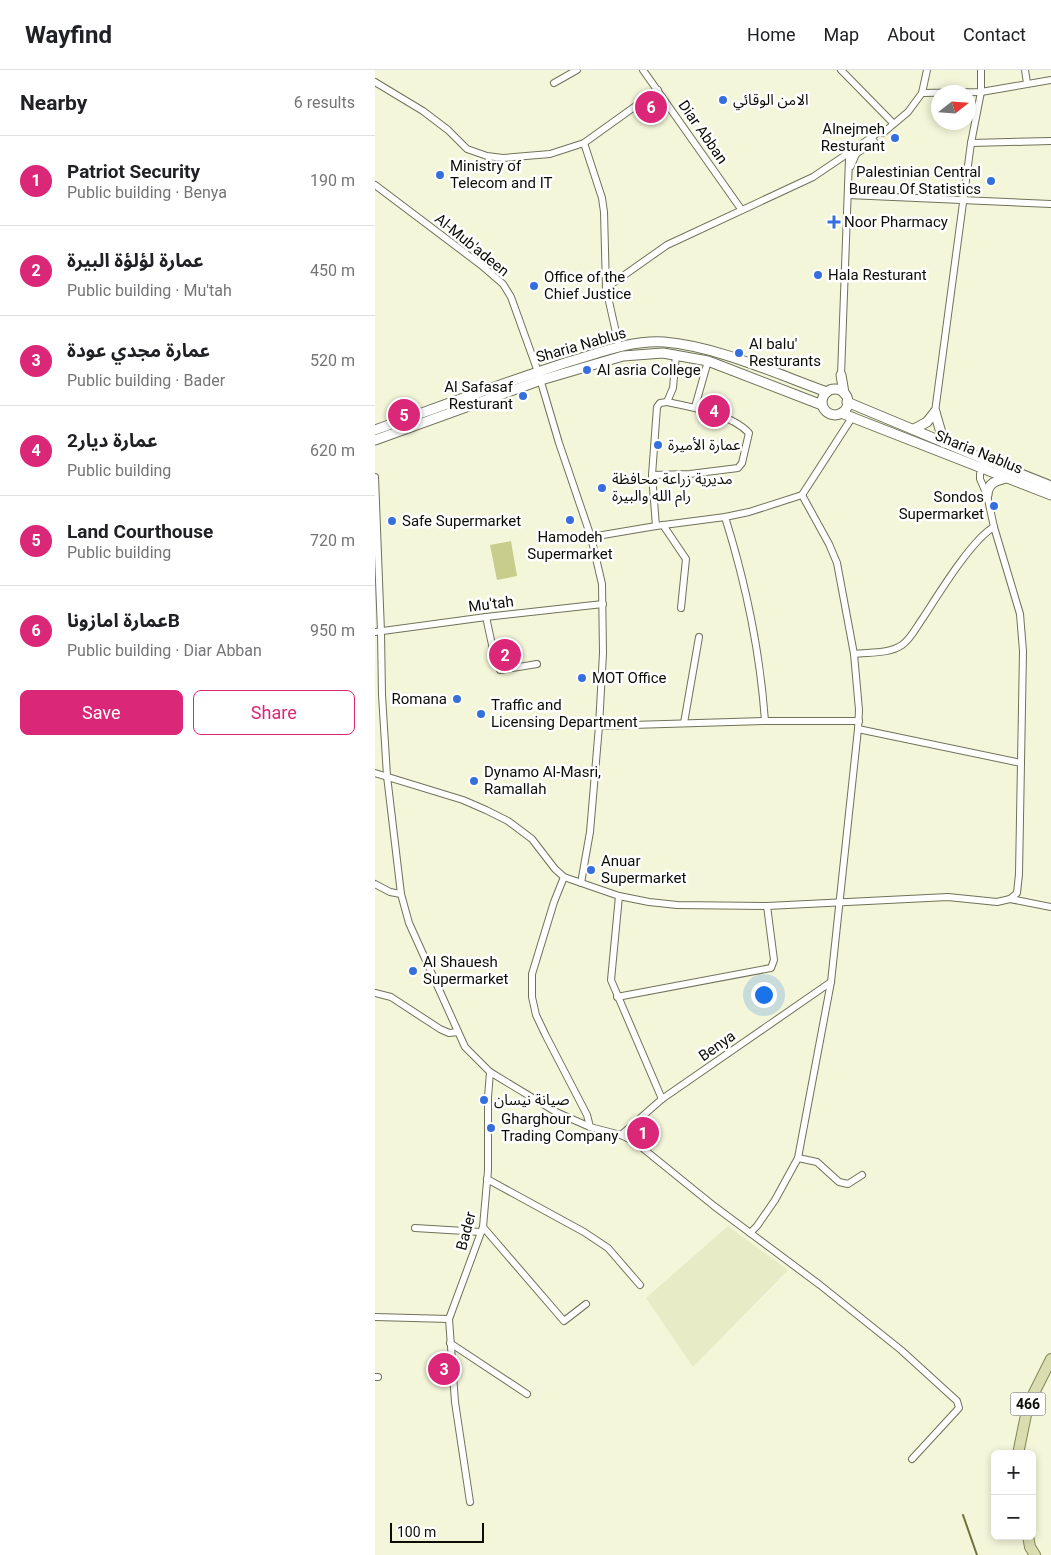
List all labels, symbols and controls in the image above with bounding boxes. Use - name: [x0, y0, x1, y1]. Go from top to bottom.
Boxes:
- text: Wayfind: [25, 21, 112, 49]
- text: Home: [747, 24, 796, 45]
- text: Map: [824, 24, 859, 45]
- text: About: [887, 24, 935, 45]
- text: Contact: [963, 24, 1026, 45]
- north arrow: [931, 85, 976, 130]
- pin: 6: [635, 88, 667, 126]
- text: Nearby: [20, 91, 87, 115]
- place label: الامن الوقائي: [733, 91, 809, 111]
- text: 6 results: [294, 93, 355, 112]
- marker: الامن الوقائي: [717, 94, 729, 106]
- street label: Diar Abban: [675, 97, 731, 167]
- place label: Alnejmeh Resturant: [821, 120, 885, 155]
- marker: Alnejmeh Resturant: [889, 132, 901, 144]
- place label: Ministry of Telecom and IT: [450, 157, 553, 192]
- text: Patriot Security: [67, 160, 200, 183]
- place label: Palestinian Central Bureau Of Statistics: [849, 163, 981, 198]
- marker: Ministry of Telecom and IT: [434, 169, 446, 181]
- text: 1: [31, 171, 41, 190]
- text: 190 m: [310, 171, 355, 190]
- marker: Palestinian Central Bureau Of Statistics: [985, 175, 997, 187]
- text: Public building · Benya: [67, 183, 227, 202]
- street label: Al-Mub'adeen: [431, 210, 513, 280]
- place label: Noor Pharmacy: [844, 213, 948, 231]
- marker: Noor Pharmacy: [828, 216, 840, 228]
- text: عمارة لؤلؤة البيرة: [67, 249, 204, 272]
- text: 2: [31, 261, 41, 280]
- text: 450 m: [310, 261, 355, 280]
- place label: Hala Resturant: [828, 266, 927, 284]
- place label: Office of the Chief Justice: [544, 268, 631, 303]
- marker: Hala Resturant: [812, 269, 824, 281]
- marker: Office of the Chief Justice: [528, 280, 540, 292]
- text: Public building · Mu'tah: [67, 281, 232, 300]
- street label: Sharia Nablus: [534, 324, 628, 366]
- place label: Al balu' Resturants: [749, 335, 821, 370]
- text: عمارة مجدي عودة: [67, 339, 210, 362]
- marker: Al balu' Resturants: [733, 347, 745, 359]
- text: 3: [31, 351, 41, 370]
- text: 520 m: [310, 351, 355, 370]
- place label: Al asria College: [597, 361, 701, 379]
- marker: Al asria College: [581, 364, 593, 376]
- text: Public building · Bader: [67, 371, 225, 390]
- place label: Al Safasaf Resturant: [444, 378, 514, 413]
- marker: Al Safasaf Resturant: [517, 390, 529, 402]
- pin: 4: [698, 392, 730, 430]
- pin: 5: [388, 396, 420, 434]
- street label: Sharia Nablus: [933, 426, 1025, 478]
- text: عمارة ديار2: [67, 429, 158, 452]
- place label: عمارة الأميرة: [668, 436, 741, 454]
- marker: عمارة الأميرة: [652, 439, 664, 451]
- text: 4: [31, 441, 41, 460]
- text: 620 m: [310, 441, 355, 460]
- text: Public building: [67, 461, 171, 480]
- place label: مديرية زراعة محافظة رام الله والبيرة: [612, 470, 733, 507]
- marker: مديرية زراعة محافظة رام الله والبيرة: [596, 482, 608, 494]
- place label: Sondos Supermarket: [899, 488, 984, 523]
- marker: Sondos Supermarket: [988, 500, 1000, 512]
- place label: Safe Supermarket: [402, 512, 521, 530]
- marker: Hamodeh Supermarket: [564, 514, 576, 526]
- marker: Safe Supermarket: [386, 515, 398, 527]
- text: Land Courthouse: [67, 520, 213, 543]
- place label: Hamodeh Supermarket: [527, 528, 613, 563]
- text: 5: [31, 531, 41, 550]
- text: 720 m: [310, 531, 355, 550]
- text: Public building: [67, 543, 171, 562]
- street label: Mu'tah: [467, 592, 515, 616]
- text: عمارة امازوناB: [67, 609, 180, 632]
- text: 6: [31, 621, 41, 640]
- text: 950 m: [310, 621, 355, 640]
- pin: 2: [489, 636, 521, 674]
- text: Public building · Diar Abban: [67, 641, 262, 660]
- place label: MOT Office: [592, 669, 667, 687]
- marker: MOT Office: [576, 672, 588, 684]
- button: Save: [20, 690, 183, 735]
- button: Share: [193, 690, 355, 735]
- place label: Romana: [391, 690, 447, 708]
- marker: Romana: [451, 693, 463, 705]
- place label: Traffic and Licensing Department: [491, 696, 638, 731]
- marker: Traffic and Licensing Department: [475, 708, 487, 720]
- place label: Dynamo Al-Masri, Ramallah: [484, 763, 601, 798]
- marker: Dynamo Al-Masri, Ramallah: [468, 775, 480, 787]
- place label: Anuar Supermarket: [601, 852, 686, 887]
- marker: Anuar Supermarket: [585, 864, 597, 876]
- place label: Al Shauesh Supermarket: [423, 953, 508, 988]
- marker: Al Shauesh Supermarket: [407, 965, 419, 977]
- your location: [751, 982, 777, 1008]
- street label: Benya: [695, 1027, 739, 1065]
- place label: صيانة نيسان: [494, 1091, 570, 1109]
- marker: صيانة نيسان: [478, 1094, 490, 1106]
- place label: Gharghour Trading Company: [501, 1110, 618, 1145]
- pin: 1: [627, 1114, 659, 1152]
- marker: Gharghour Trading Company: [485, 1122, 497, 1134]
- street label: Bader: [452, 1210, 480, 1252]
- pin: 3: [428, 1350, 460, 1388]
- road number: 466: [1011, 1392, 1045, 1416]
- map controls: [991, 1450, 1036, 1540]
- button: +: [991, 1450, 1036, 1495]
- button: −: [991, 1495, 1036, 1540]
- scale bar: [390, 1520, 484, 1543]
- text: 100 m: [397, 1524, 436, 1540]

